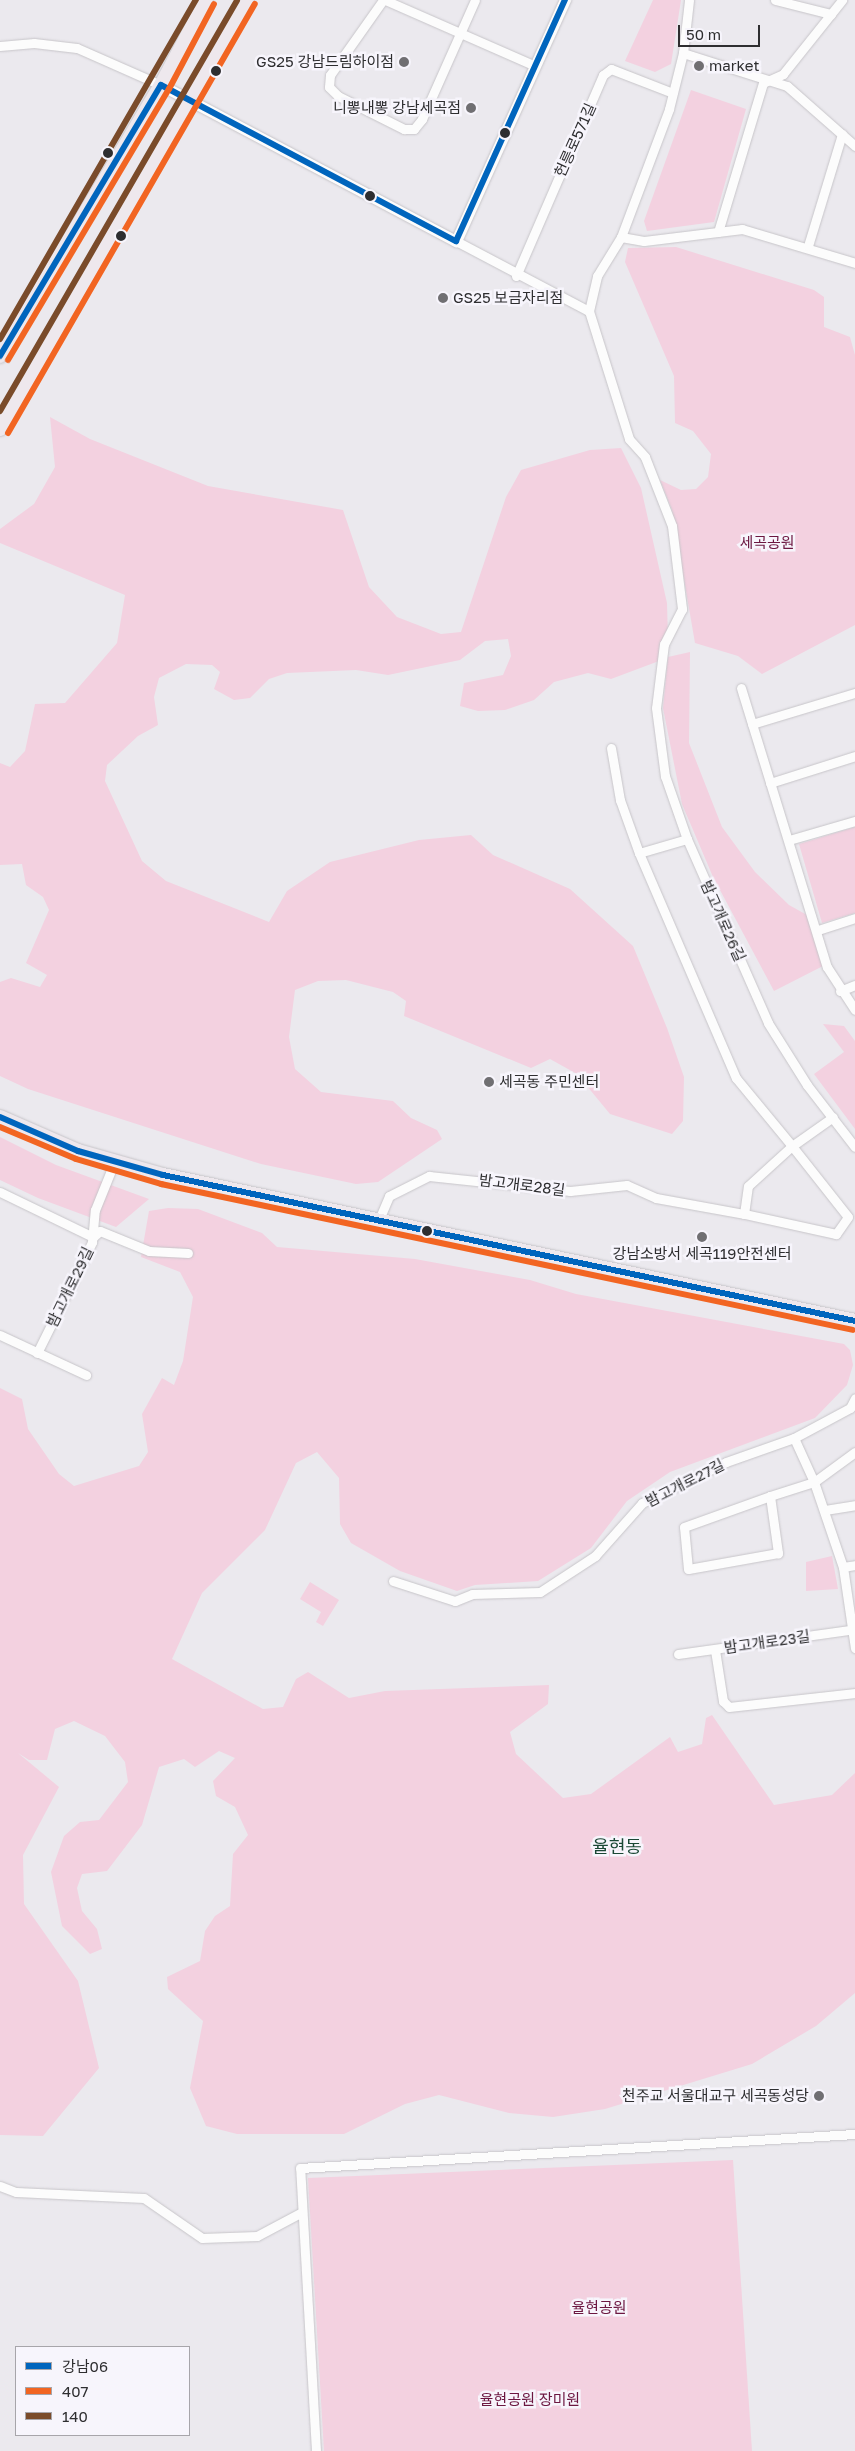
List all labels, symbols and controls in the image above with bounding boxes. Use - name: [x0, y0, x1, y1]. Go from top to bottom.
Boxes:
- scale bar: [680, 15, 762, 47]
- text: 50 m: [686, 25, 721, 43]
- place label: GS25 강남드림하이점: [256, 53, 394, 71]
- marker: GS25 강남드림하이점: [398, 56, 410, 68]
- place label: market: [709, 57, 759, 75]
- marker: market: [693, 60, 705, 72]
- unlabelled marker: [211, 66, 221, 76]
- place label: 니뽕내뽕 강남세곡점: [333, 99, 461, 117]
- street label: 헌릉로571길: [551, 100, 599, 180]
- marker: 니뽕내뽕 강남세곡점: [465, 102, 477, 114]
- unlabelled marker: [500, 128, 510, 138]
- unlabelled marker: [103, 148, 113, 158]
- unlabelled marker: [365, 191, 375, 201]
- unlabelled marker: [116, 231, 126, 241]
- place label: GS25 보금자리점: [453, 289, 563, 307]
- marker: GS25 보금자리점: [437, 292, 449, 304]
- park label: 세곡공원: [739, 534, 795, 552]
- street label: 밤고개로26길: [697, 878, 749, 964]
- place label: 세곡동 주민센터: [499, 1073, 599, 1091]
- marker: 세곡동 주민센터: [483, 1076, 495, 1088]
- street label: 밤고개로28길: [478, 1171, 566, 1199]
- unlabelled marker: [422, 1226, 432, 1236]
- marker: 강남소방서 세곡119안전센터: [696, 1231, 708, 1243]
- street label: 밤고개로29길: [43, 1244, 97, 1330]
- place label: 강남소방서 세곡119안전센터: [612, 1245, 792, 1263]
- street label: 밤고개로27길: [643, 1456, 727, 1510]
- street label: 밤고개로23길: [723, 1627, 811, 1657]
- district label: 율현동: [592, 1835, 642, 1857]
- place label: 천주교 서울대교구 세곡동성당: [622, 2087, 809, 2105]
- marker: 천주교 서울대교구 세곡동성당: [813, 2090, 825, 2102]
- park label: 율현공원: [571, 2299, 627, 2317]
- legend: [15, 2346, 190, 2436]
- text: 강남06: [62, 2357, 108, 2375]
- text: 407: [62, 2382, 88, 2400]
- park label: 율현공원 장미원: [480, 2391, 580, 2409]
- text: 140: [62, 2407, 88, 2425]

